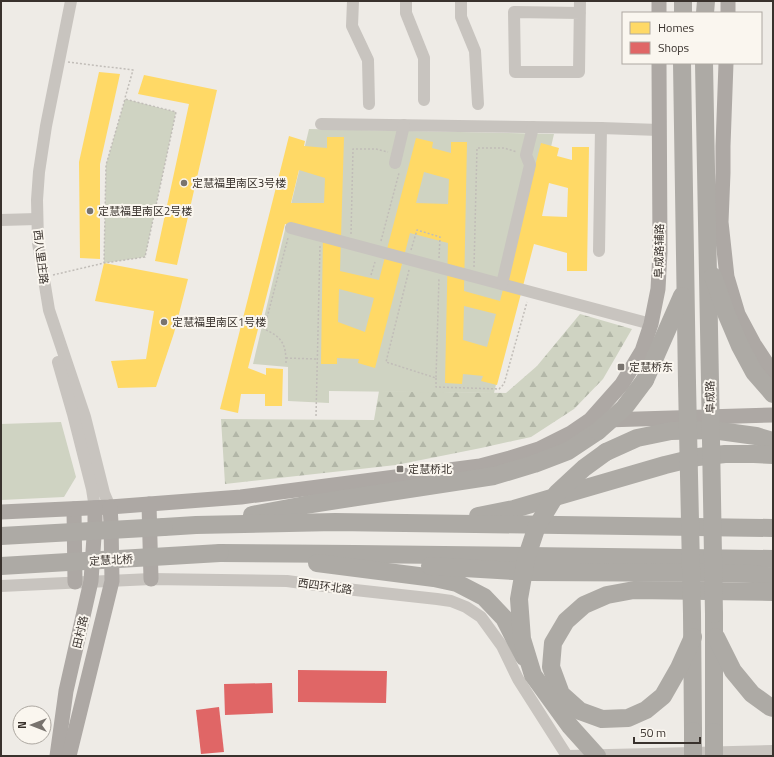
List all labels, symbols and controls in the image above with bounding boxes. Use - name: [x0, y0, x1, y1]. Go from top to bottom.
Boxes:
- legend: [622, 12, 762, 64]
- text: Homes: [658, 18, 694, 37]
- text: Shops: [658, 38, 690, 57]
- place label: 定慧福里南区3号楼: [192, 175, 286, 191]
- marker: 定慧福里南区3号楼: [179, 178, 189, 188]
- place label: 定慧福里南区2号楼: [98, 203, 192, 219]
- marker: 定慧福里南区2号楼: [85, 206, 95, 216]
- street label: 阜成路辅路: [651, 223, 667, 279]
- street label: 西八里庄路: [30, 229, 52, 285]
- place label: 定慧福里南区1号楼: [172, 314, 266, 330]
- marker: 定慧福里南区1号楼: [159, 317, 169, 327]
- place label: 定慧桥东: [629, 359, 673, 375]
- marker: 定慧桥东: [616, 362, 626, 372]
- street label: 阜成路: [702, 380, 718, 414]
- place label: 定慧桥北: [408, 461, 452, 477]
- marker: 定慧桥北: [395, 464, 405, 474]
- street label: 定慧北桥: [89, 551, 133, 569]
- street label: 西四环北路: [297, 574, 353, 598]
- street label: 田村路: [68, 614, 92, 650]
- north arrow: [12, 705, 52, 745]
- scale bar: [634, 719, 700, 745]
- text: N: [14, 721, 30, 729]
- text: 50 m: [640, 723, 666, 742]

